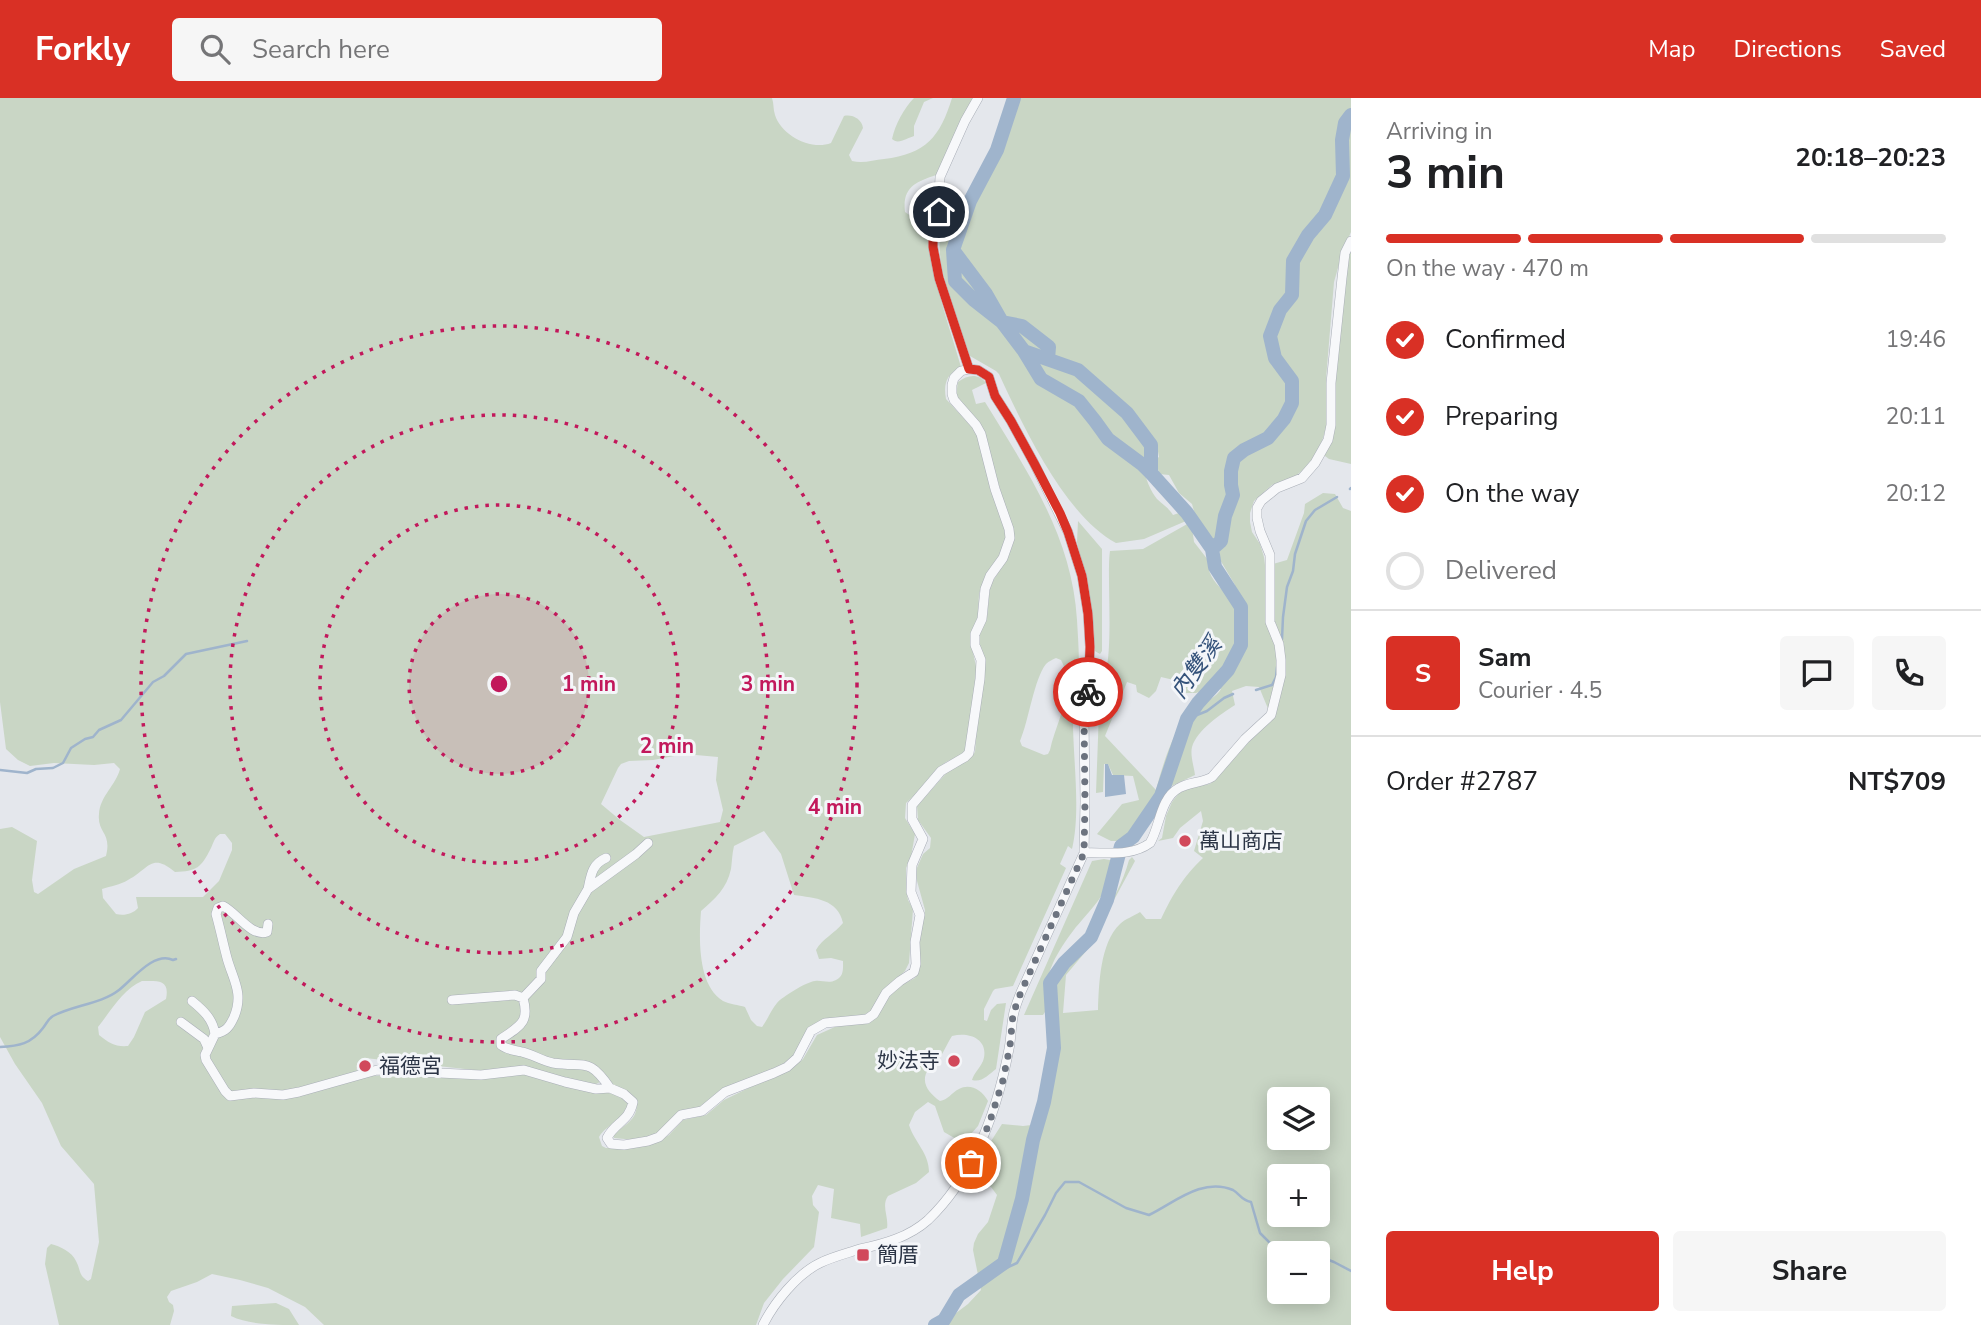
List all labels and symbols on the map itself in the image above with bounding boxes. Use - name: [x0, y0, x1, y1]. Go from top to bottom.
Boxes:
- pin: [909, 182, 969, 242]
- water label: 內雙溪: [1163, 629, 1231, 705]
- courier: [1053, 657, 1123, 727]
- text: 1 min: [562, 670, 616, 698]
- text: 3 min: [741, 670, 795, 698]
- centre of rings: [487, 672, 511, 696]
- text: 2 min: [640, 732, 694, 760]
- text: 4 min: [808, 793, 862, 821]
- place label: 萬山商店: [1199, 827, 1283, 855]
- marker: 萬山商店: [1177, 833, 1193, 849]
- place label: 妙法寺: [877, 1047, 940, 1075]
- place label: 福德宮: [379, 1052, 442, 1080]
- marker: 妙法寺: [946, 1053, 962, 1069]
- marker: 福德宮: [357, 1058, 373, 1074]
- pin: [941, 1133, 1001, 1193]
- place label: 簡厝: [877, 1241, 919, 1269]
- marker: 簡厝: [855, 1247, 871, 1263]

